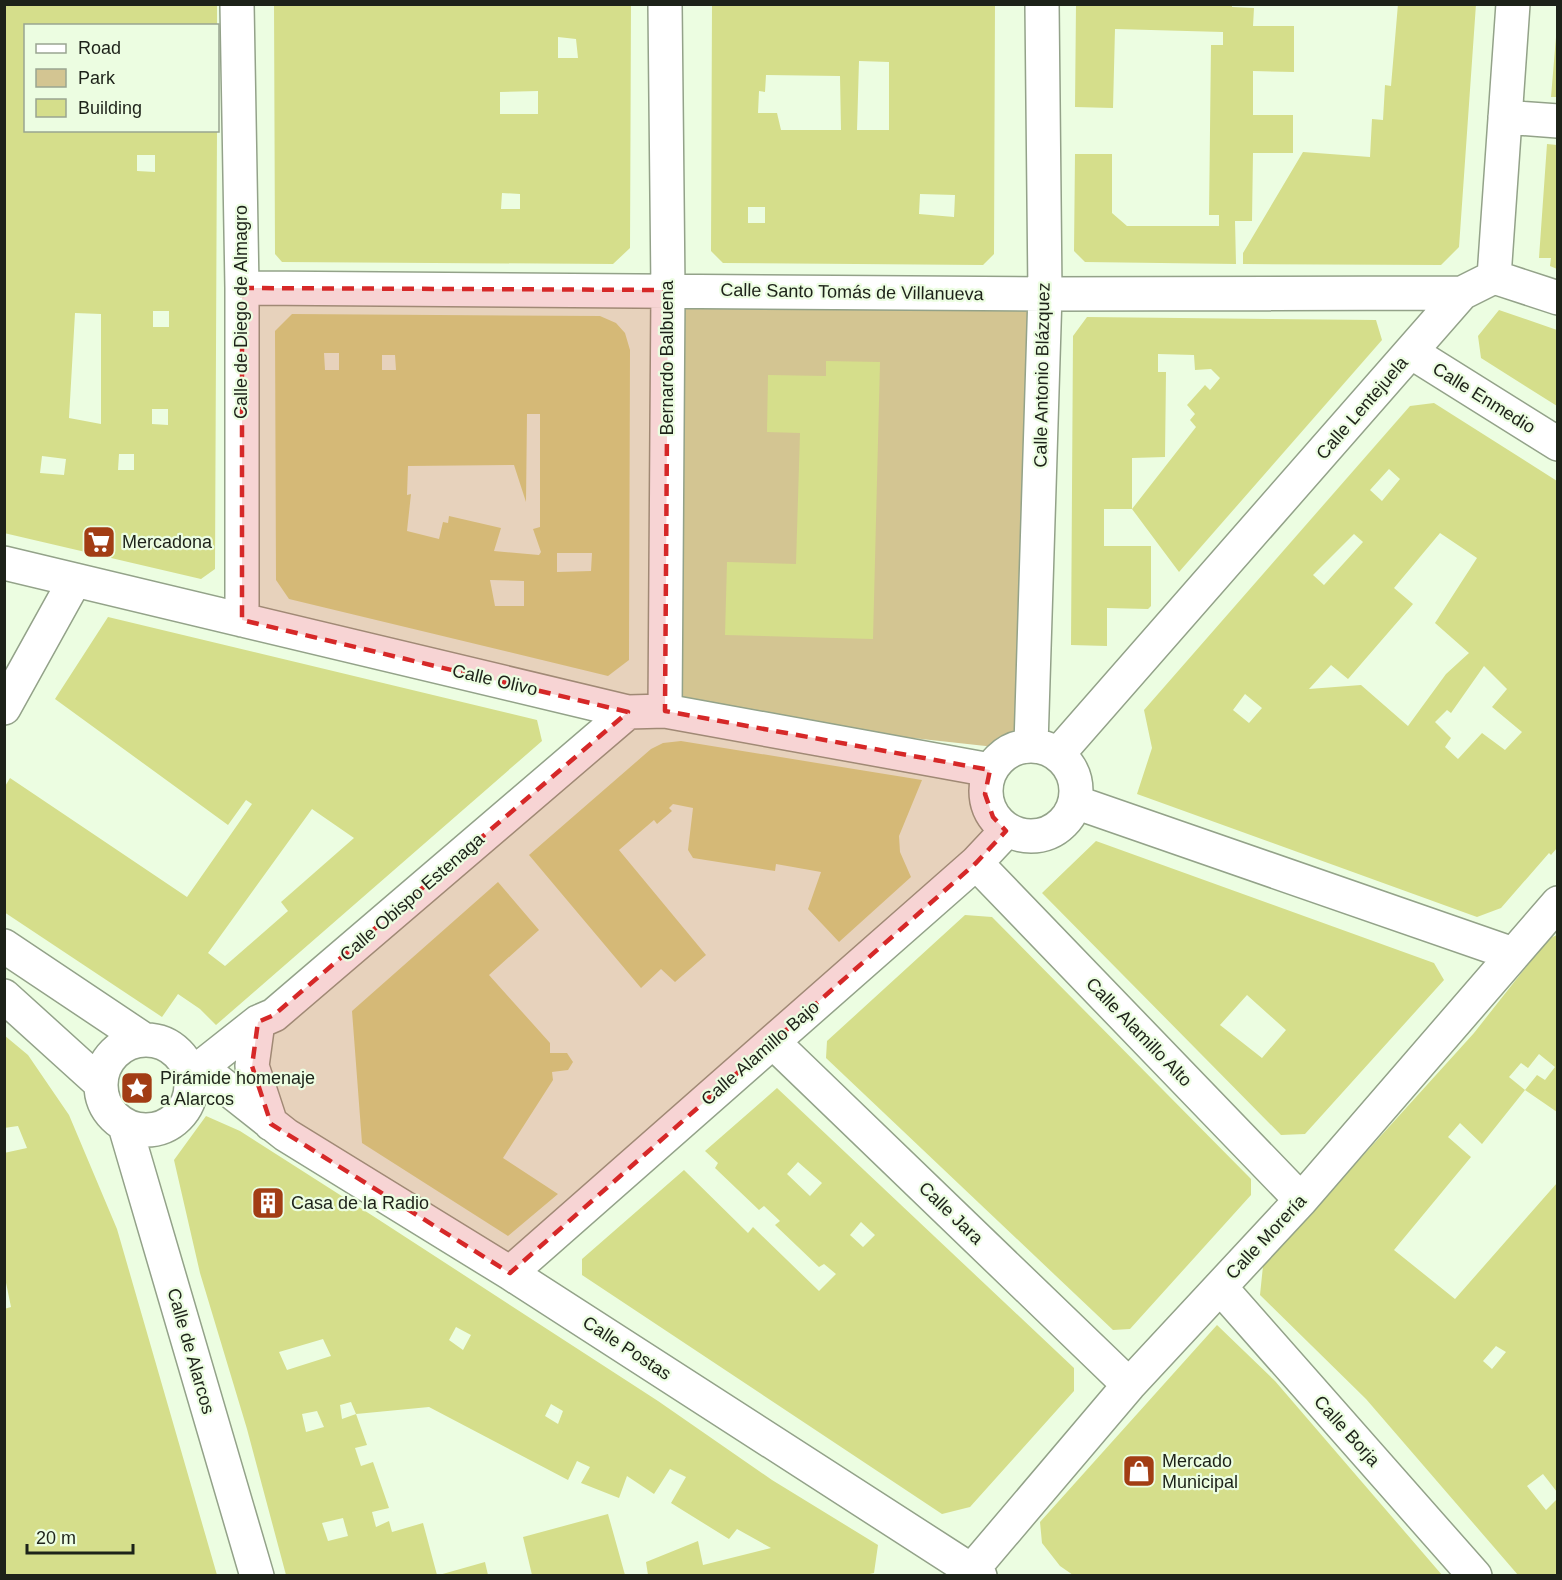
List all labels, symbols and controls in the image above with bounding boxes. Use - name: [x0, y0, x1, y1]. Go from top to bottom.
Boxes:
- legend: [24, 24, 219, 132]
- text: Road: [78, 38, 121, 58]
- text: Park: [78, 68, 116, 88]
- text: Building: [78, 98, 142, 118]
- street label: Calle de Diego de Almagro: [231, 205, 251, 419]
- street label: Bernardo Balbuena: [657, 279, 677, 436]
- street label: Calle Santo Tomás de Villanueva: [720, 280, 985, 304]
- street label: Calle Antonio Blázquez: [1030, 282, 1054, 468]
- street label: Calle Lentejuela: [1312, 352, 1413, 463]
- street label: Calle Enmedio: [1429, 359, 1539, 437]
- supermarket icon: Mercadona: [81, 524, 117, 560]
- place label: Mercadona: [122, 532, 213, 552]
- street label: Calle Olivo: [450, 660, 540, 700]
- street label: Calle Obispo Estenaga: [336, 828, 489, 965]
- street label: Calle Alamillo Alto: [1082, 974, 1196, 1090]
- street label: Calle Alamillo Bajo: [697, 997, 823, 1109]
- place label: Pirámide homenaje a Alarcos: [160, 1068, 315, 1109]
- place icon: Pirámide homenaje a Alarcos: [119, 1070, 155, 1106]
- street label: Calle Jara: [915, 1178, 988, 1249]
- building icon: Casa de la Radio: [250, 1185, 286, 1221]
- street label: Calle Morería: [1222, 1190, 1311, 1283]
- place label: Casa de la Radio: [291, 1193, 429, 1213]
- street label: Calle de Alarcos: [163, 1286, 219, 1416]
- street label: Calle Postas: [579, 1312, 675, 1384]
- street label: Calle Borja: [1310, 1392, 1385, 1471]
- place label: Mercado Municipal: [1162, 1451, 1238, 1492]
- shop icon: Mercado Municipal: [1121, 1453, 1157, 1489]
- scale bar: [27, 1517, 134, 1555]
- text: 20 m: [36, 1528, 76, 1548]

